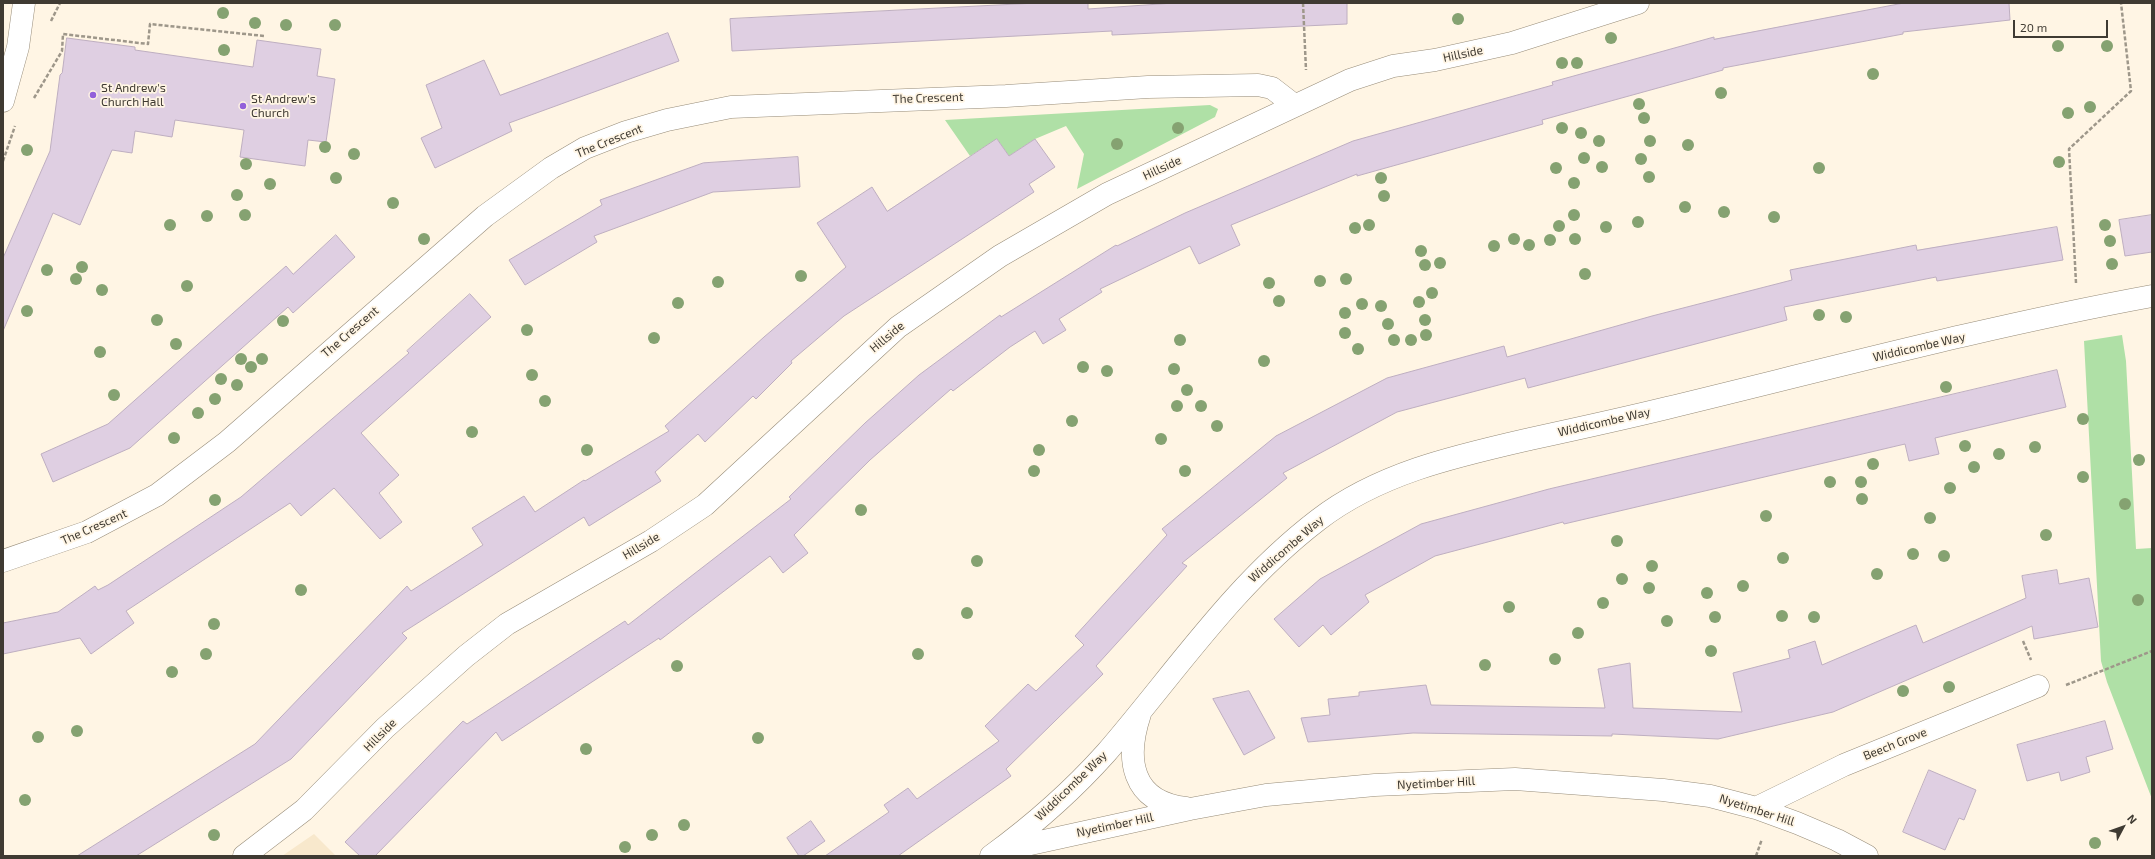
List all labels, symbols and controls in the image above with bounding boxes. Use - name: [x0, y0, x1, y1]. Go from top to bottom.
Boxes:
- scale bar: [2015, 12, 2110, 38]
- text: 20 m: [2020, 20, 2047, 34]
- street label: Hillside: [1442, 43, 1484, 65]
- place label: St Andrew's Church Hall: [101, 81, 166, 109]
- marker: St Andrew's Church Hall: [88, 90, 98, 100]
- street label: The Crescent: [892, 90, 964, 106]
- place label: St Andrew's Church: [251, 92, 316, 120]
- marker: St Andrew's Church: [238, 101, 248, 111]
- street label: The Crescent: [573, 121, 645, 161]
- street label: Hillside: [1141, 153, 1183, 183]
- street label: The Crescent: [319, 303, 381, 361]
- street label: Hillside: [867, 318, 907, 356]
- street label: Widdicombe Way: [1871, 329, 1967, 365]
- street label: Widdicombe Way: [1556, 404, 1652, 440]
- street label: The Crescent: [59, 506, 129, 548]
- street label: Widdicombe Way: [1246, 513, 1326, 585]
- street label: Hillside: [620, 529, 662, 563]
- street label: Hillside: [361, 716, 399, 754]
- street label: Beech Grove: [1861, 725, 1929, 763]
- street label: Widdicombe Way: [1032, 748, 1110, 824]
- street label: Nyetimber Hill: [1397, 774, 1475, 792]
- street label: Nyetimber Hill: [1718, 791, 1796, 829]
- north arrow: [2103, 807, 2143, 847]
- street label: Nyetimber Hill: [1075, 810, 1155, 840]
- text: N: [2125, 812, 2140, 826]

